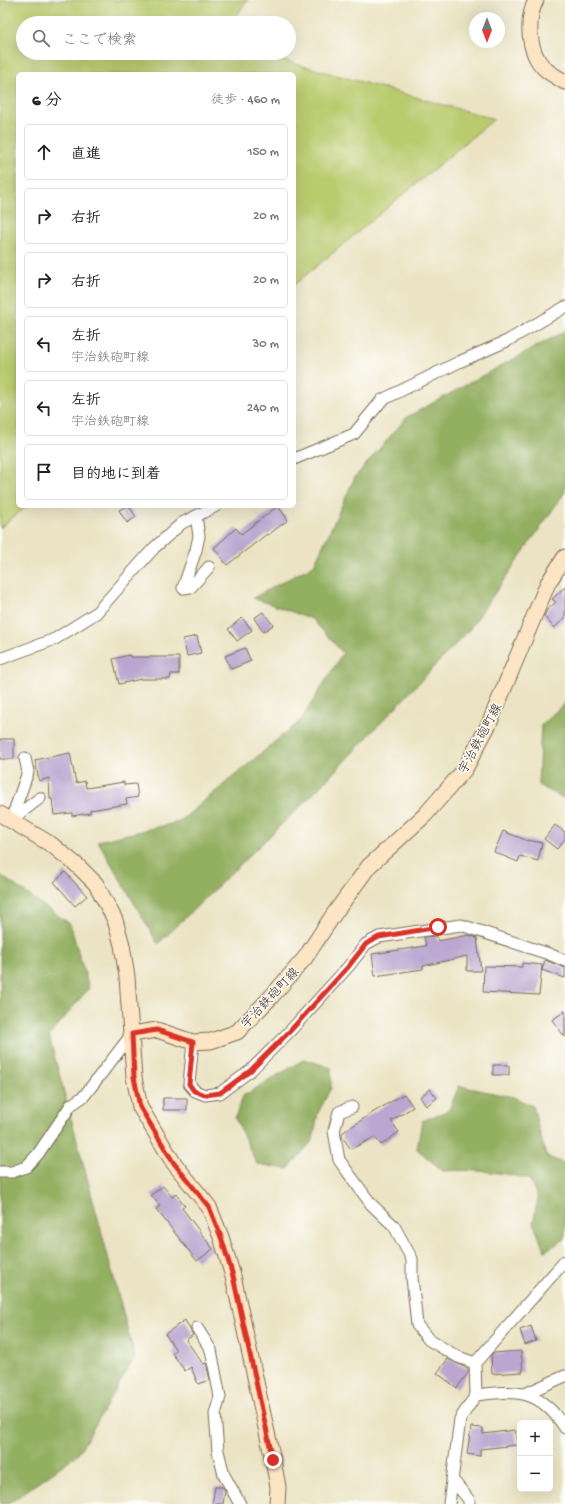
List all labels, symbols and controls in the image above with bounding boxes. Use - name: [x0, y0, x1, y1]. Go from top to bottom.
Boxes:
- north arrow: [469, 12, 505, 48]
- search box: [16, 16, 296, 60]
- icon: search: [30, 27, 52, 49]
- text: ここで検索: [62, 32, 137, 50]
- text: 6 分: [32, 92, 62, 112]
- text: 徒歩 · 460 m: [211, 93, 280, 108]
- icon: ahead: [33, 141, 55, 163]
- text: 150 m: [247, 145, 279, 160]
- text: 直進: [71, 146, 101, 164]
- icon: right: [33, 205, 55, 227]
- text: 20 m: [253, 209, 279, 224]
- text: 右折: [71, 210, 101, 228]
- icon: right: [33, 269, 55, 291]
- text: 20 m: [253, 273, 279, 288]
- text: 右折: [71, 274, 101, 292]
- text: 左折: [71, 328, 101, 346]
- icon: left: [33, 333, 55, 355]
- text: 30 m: [253, 337, 279, 352]
- text: 宇治鉄砲町線: [71, 351, 149, 366]
- text: 左折: [71, 392, 101, 410]
- icon: left: [33, 397, 55, 419]
- text: 240 m: [247, 401, 279, 416]
- text: 宇治鉄砲町線: [71, 415, 149, 430]
- icon: arrive: [33, 461, 55, 483]
- text: 目的地に到着: [71, 466, 161, 484]
- street label: 宇治鉄砲町線: [455, 700, 507, 777]
- route start: [429, 918, 447, 936]
- street label: 宇治鉄砲町線: [238, 964, 304, 1032]
- map controls: [517, 1420, 553, 1492]
- button: +: [517, 1420, 553, 1456]
- route end: [264, 1451, 282, 1469]
- button: −: [517, 1456, 553, 1492]

